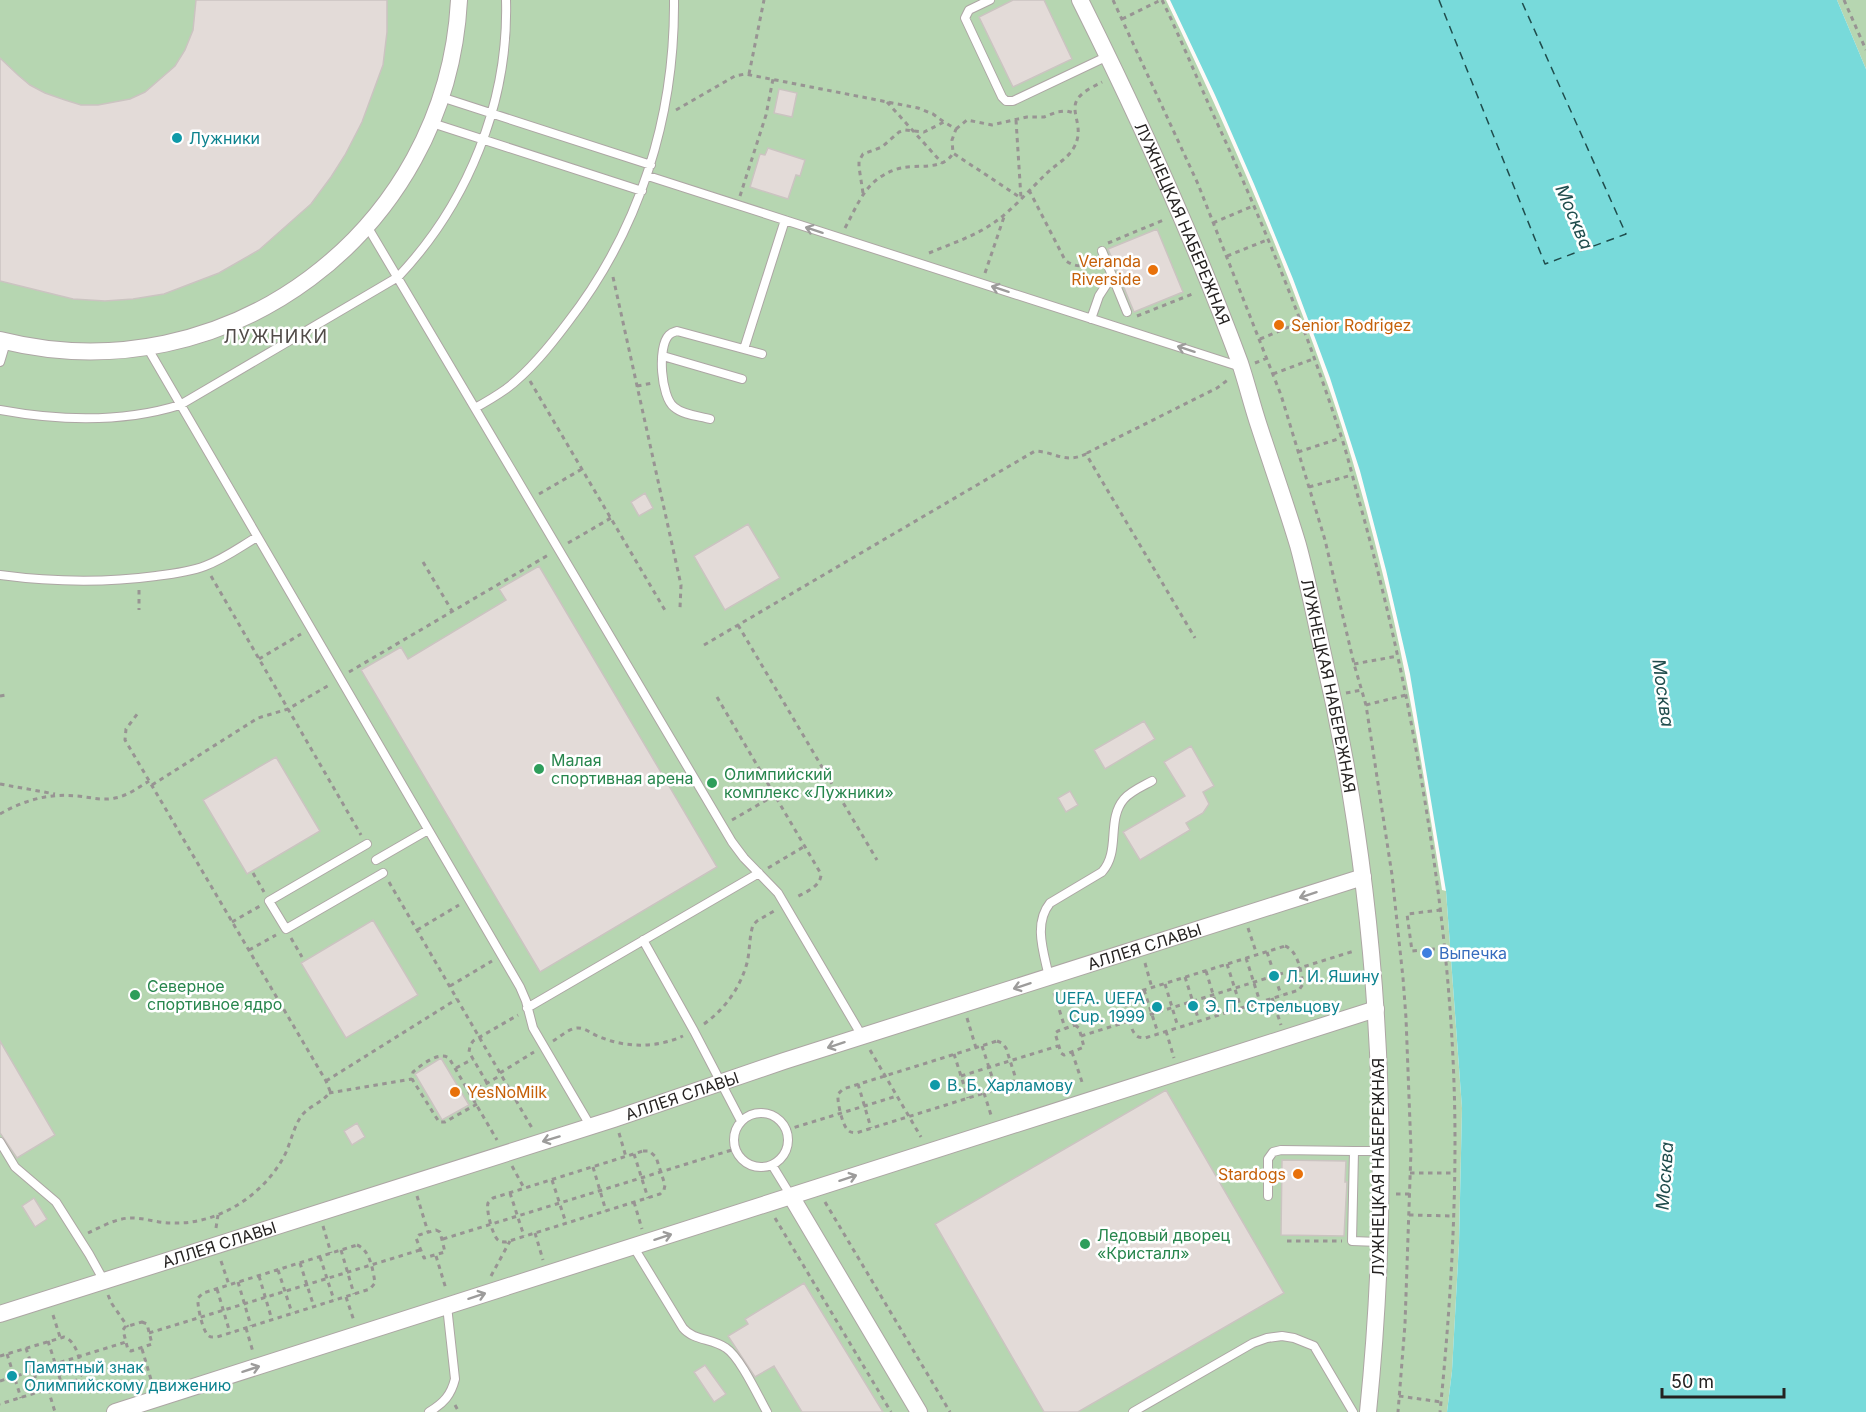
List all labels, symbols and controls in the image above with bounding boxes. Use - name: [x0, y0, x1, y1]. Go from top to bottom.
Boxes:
- street label: ЛУЖНЕЦКАЯ НАБЕРЕЖНАЯ: [1130, 119, 1235, 328]
- place label: Лужники: [189, 128, 260, 148]
- marker: Лужники: [170, 131, 184, 145]
- water label: Москва: [1551, 181, 1597, 252]
- one-way arrow: [805, 223, 824, 234]
- place label: Veranda Riverside: [1071, 251, 1141, 289]
- marker: Veranda Riverside: [1146, 263, 1160, 277]
- one-way arrow: [991, 283, 1010, 294]
- place label: Senior Rodrigez: [1291, 315, 1411, 335]
- marker: Senior Rodrigez: [1272, 318, 1286, 332]
- district label: ЛУЖНИКИ: [223, 326, 329, 347]
- one-way arrow: [1177, 343, 1196, 354]
- street label: ЛУЖНЕЦКАЯ НАБЕРЕЖНАЯ: [1297, 577, 1360, 794]
- water label: Москва: [1648, 658, 1679, 728]
- place label: Малая спортивная арена: [551, 750, 694, 788]
- marker: Малая спортивная арена: [532, 762, 546, 776]
- place label: Олимпийский комплекс «Лужники»: [724, 764, 894, 802]
- marker: Олимпийский комплекс «Лужники»: [705, 776, 719, 790]
- one-way arrow: [1299, 890, 1318, 901]
- street label: АЛЛЕЯ СЛАВЫ: [1085, 919, 1204, 974]
- place label: Выпечка: [1439, 943, 1507, 963]
- marker: Выпечка: [1420, 946, 1434, 960]
- place label: Л. И. Яшину: [1286, 966, 1380, 986]
- marker: Л. И. Яшину: [1267, 969, 1281, 983]
- place label: Северное спортивное ядро: [147, 976, 282, 1014]
- one-way arrow: [1013, 981, 1032, 992]
- marker: Северное спортивное ядро: [128, 988, 142, 1002]
- place label: UEFA. UEFA Cup. 1999: [1055, 988, 1145, 1026]
- place label: Э. П. Стрельцову: [1205, 996, 1340, 1016]
- marker: Э. П. Стрельцову: [1186, 999, 1200, 1013]
- marker: UEFA. UEFA Cup. 1999: [1150, 1000, 1164, 1014]
- one-way arrow: [827, 1040, 846, 1051]
- street label: ЛУЖНЕЦКАЯ НАБЕРЕЖНАЯ: [1368, 1058, 1388, 1276]
- street label: АЛЛЕЯ СЛАВЫ: [623, 1067, 741, 1124]
- place label: В. Б. Харламову: [947, 1075, 1073, 1095]
- marker: В. Б. Харламову: [928, 1078, 942, 1092]
- place label: YesNoMilk: [467, 1082, 547, 1102]
- marker: YesNoMilk: [448, 1085, 462, 1099]
- one-way arrow: [542, 1134, 561, 1145]
- water label: Москва: [1652, 1141, 1677, 1211]
- place label: Stardogs: [1218, 1164, 1286, 1184]
- marker: Stardogs: [1291, 1167, 1305, 1181]
- one-way arrow: [838, 1172, 857, 1183]
- street label: АЛЛЕЯ СЛАВЫ: [160, 1217, 279, 1272]
- place label: Ледовый дворец «Кристалл»: [1097, 1225, 1231, 1263]
- one-way arrow: [653, 1231, 672, 1242]
- marker: Ледовый дворец «Кристалл»: [1078, 1237, 1092, 1251]
- one-way arrow: [467, 1290, 486, 1301]
- place label: Памятный знак Олимпийскому движению: [24, 1357, 231, 1395]
- scale bar: [1662, 1361, 1784, 1399]
- one-way arrow: [241, 1362, 260, 1373]
- marker: Памятный знак Олимпийскому движению: [5, 1369, 19, 1383]
- text: 50 m: [1671, 1371, 1714, 1392]

